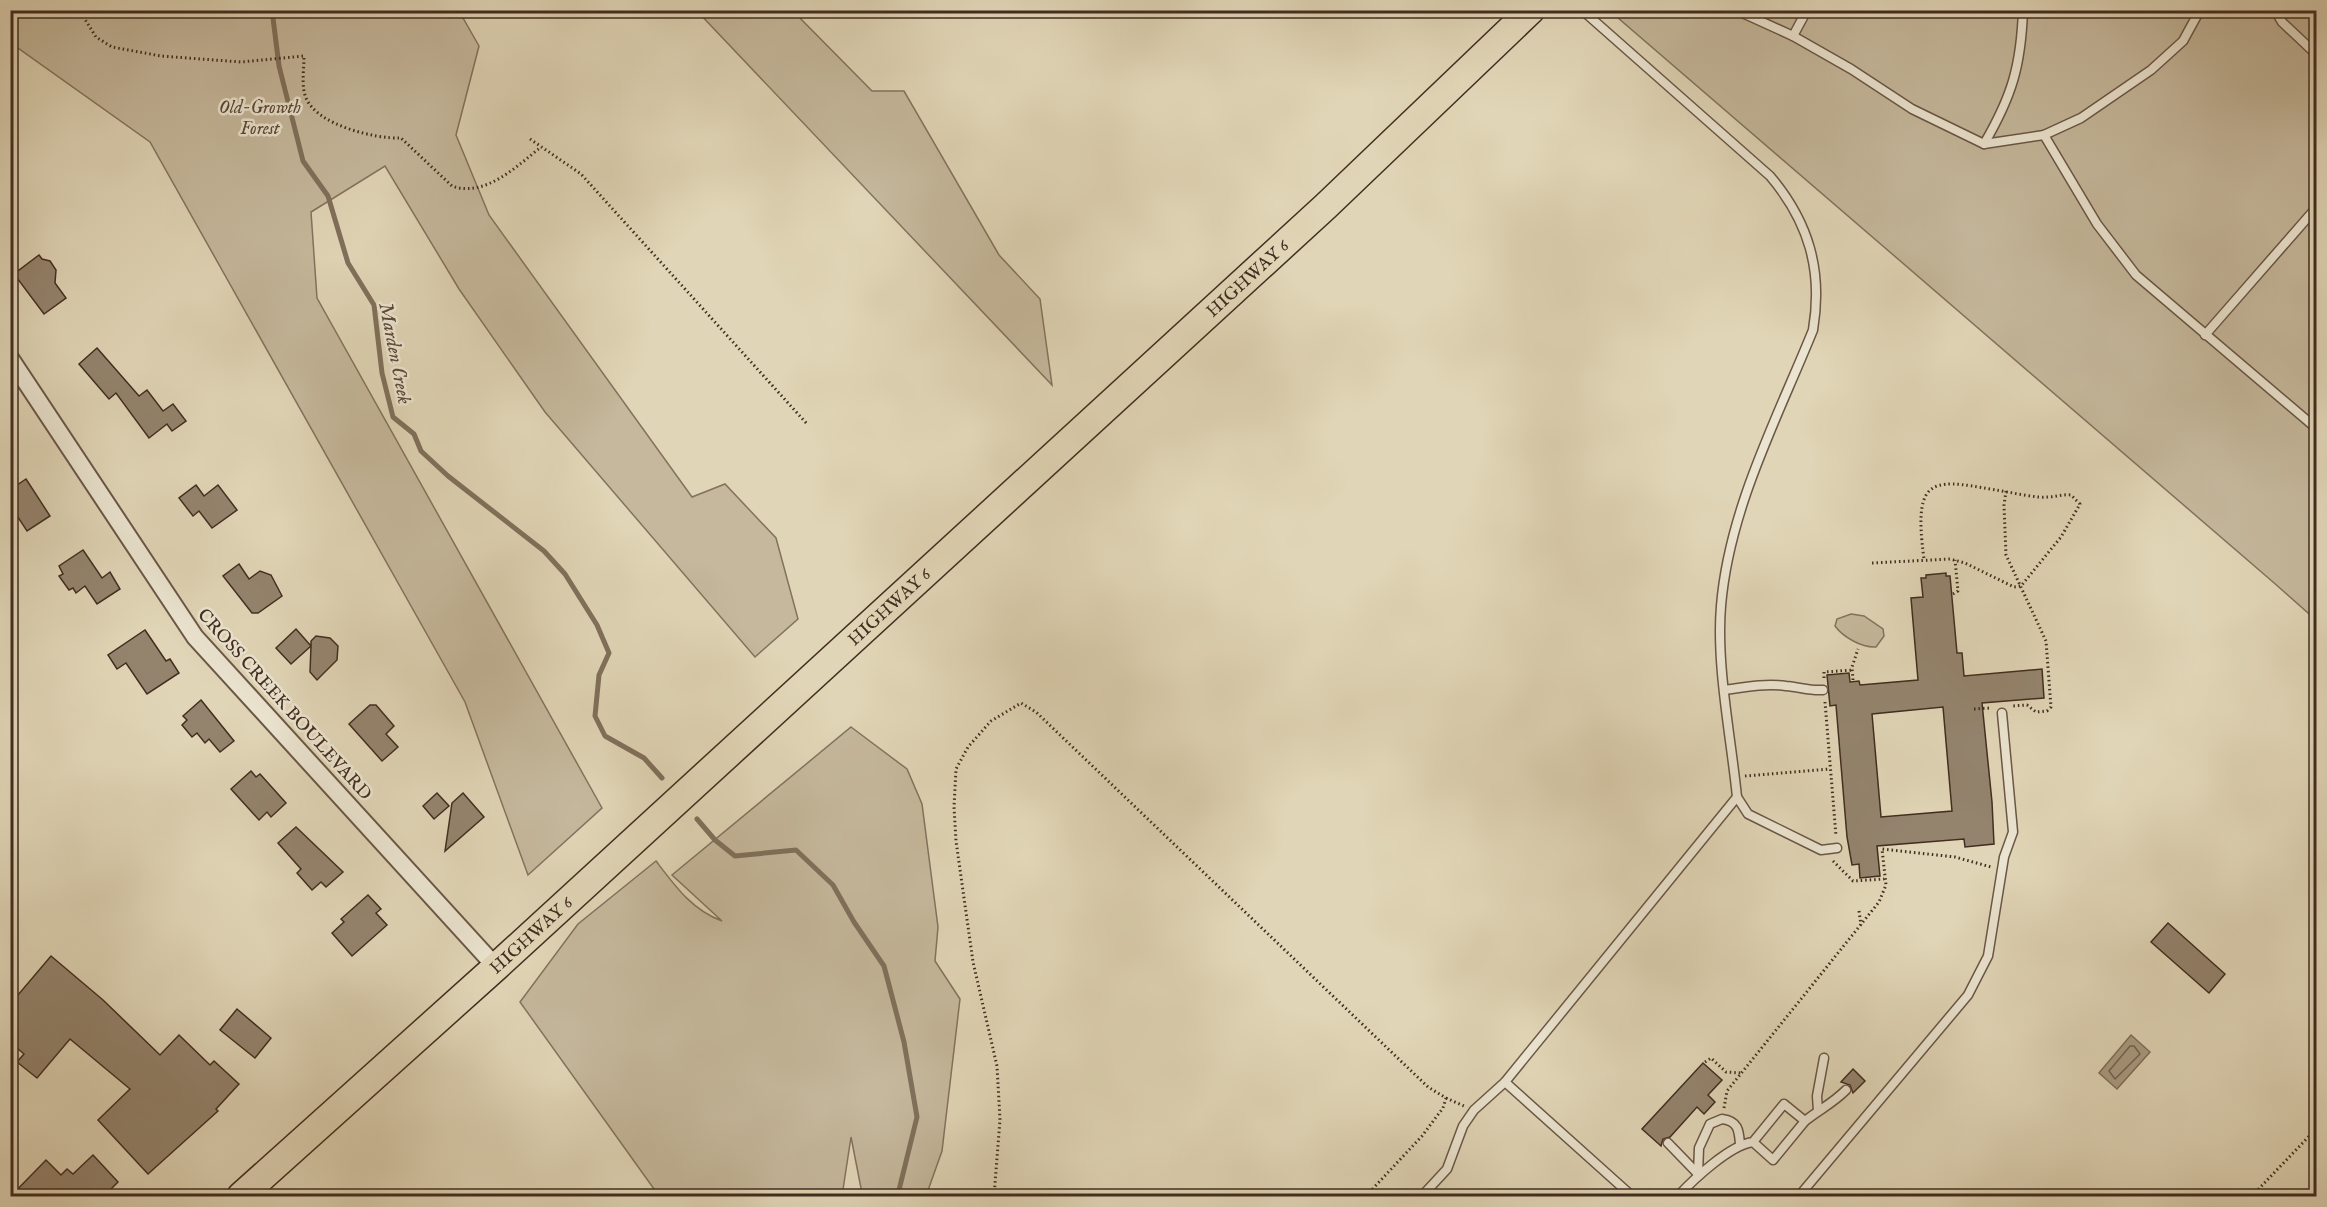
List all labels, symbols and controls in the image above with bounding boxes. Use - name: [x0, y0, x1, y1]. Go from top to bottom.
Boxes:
- park label: Old-Growth Forest: [219, 97, 301, 141]
- street label: HIGHWAY 6: [1202, 235, 1295, 323]
- water label: Marden Creek: [372, 300, 417, 406]
- street label: HIGHWAY 6: [844, 564, 937, 652]
- street label: CROSS CREEK BOULEVARD: [192, 604, 376, 806]
- street label: HIGHWAY 6: [485, 892, 579, 980]

